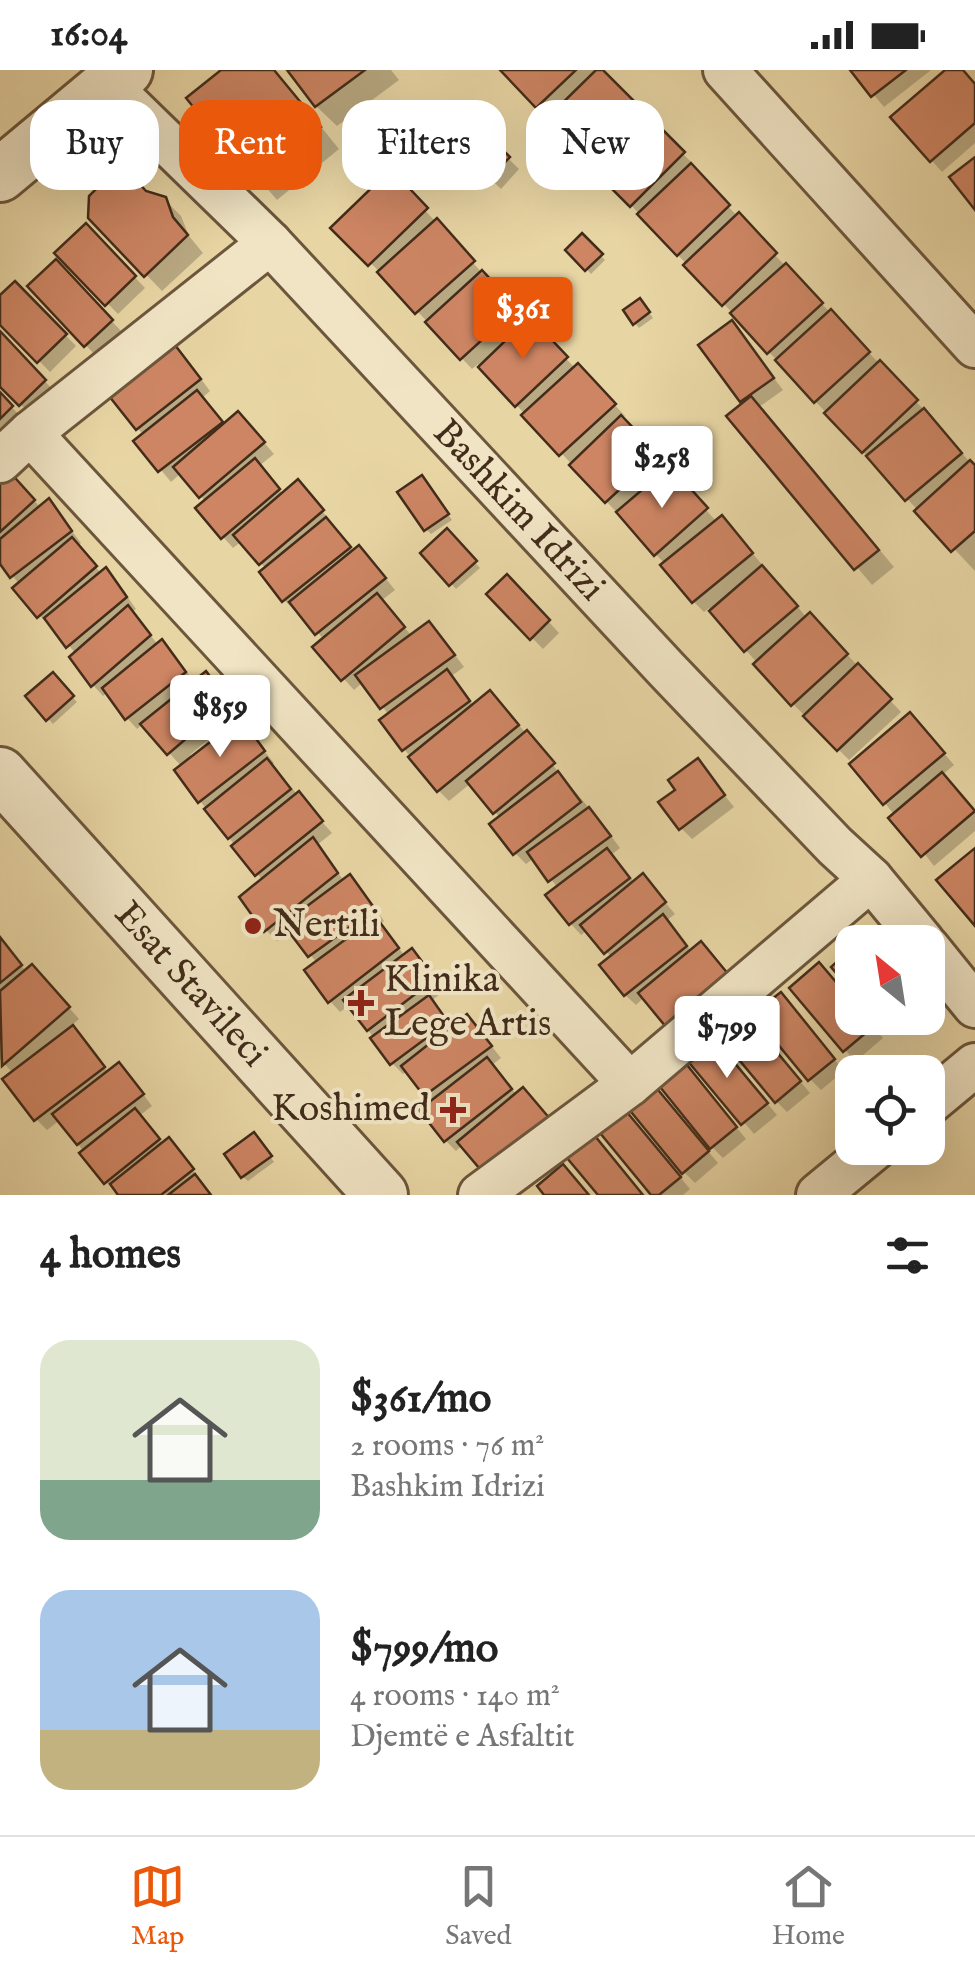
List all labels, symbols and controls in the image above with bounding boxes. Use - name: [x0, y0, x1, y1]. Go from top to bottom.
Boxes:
- text: 16:04: [50, 11, 128, 59]
- chip: Buy: [30, 100, 159, 190]
- chip: Rent: [179, 100, 322, 190]
- chip: Filters: [342, 100, 506, 190]
- chip: New: [526, 100, 664, 190]
- pin: $361: [464, 277, 582, 362]
- text: $361: [496, 289, 550, 330]
- street label: Bashkim Idrizi: [422, 410, 614, 612]
- pin: $258: [603, 426, 721, 511]
- text: $258: [634, 438, 690, 479]
- pin: $859: [161, 675, 279, 760]
- text: $859: [192, 687, 248, 728]
- street label: Esat Stavileci: [103, 892, 277, 1078]
- place label: Nertili: [273, 902, 380, 950]
- marker: Nertili: [242, 915, 264, 937]
- north arrow: [835, 925, 945, 1035]
- map controls: [835, 925, 945, 1165]
- place label: Klinika Lege Artis: [384, 957, 551, 1049]
- marker: Klinika Lege Artis: [348, 990, 374, 1016]
- pin: $799: [668, 996, 786, 1081]
- text: $799: [697, 1008, 757, 1049]
- button: locate: [835, 1055, 945, 1165]
- place label: Koshimed: [272, 1086, 431, 1134]
- marker: Koshimed: [440, 1097, 466, 1123]
- icon: filters: [880, 1228, 935, 1283]
- text: 4 homes: [40, 1229, 181, 1282]
- text: $361/mo: [350, 1373, 491, 1426]
- icon: home: [120, 1380, 240, 1500]
- text: 2 rooms · 76 m²: [350, 1426, 544, 1467]
- text: Bashkim Idrizi: [350, 1467, 545, 1508]
- text: $799/mo: [350, 1623, 498, 1676]
- icon: home: [120, 1630, 240, 1750]
- text: 4 rooms · 140 m²: [350, 1676, 560, 1717]
- text: Djemtë e Asfaltit: [350, 1717, 574, 1758]
- tab: Map: [130, 1859, 185, 1954]
- tab: Saved: [445, 1859, 512, 1954]
- tab: Home: [772, 1859, 845, 1954]

